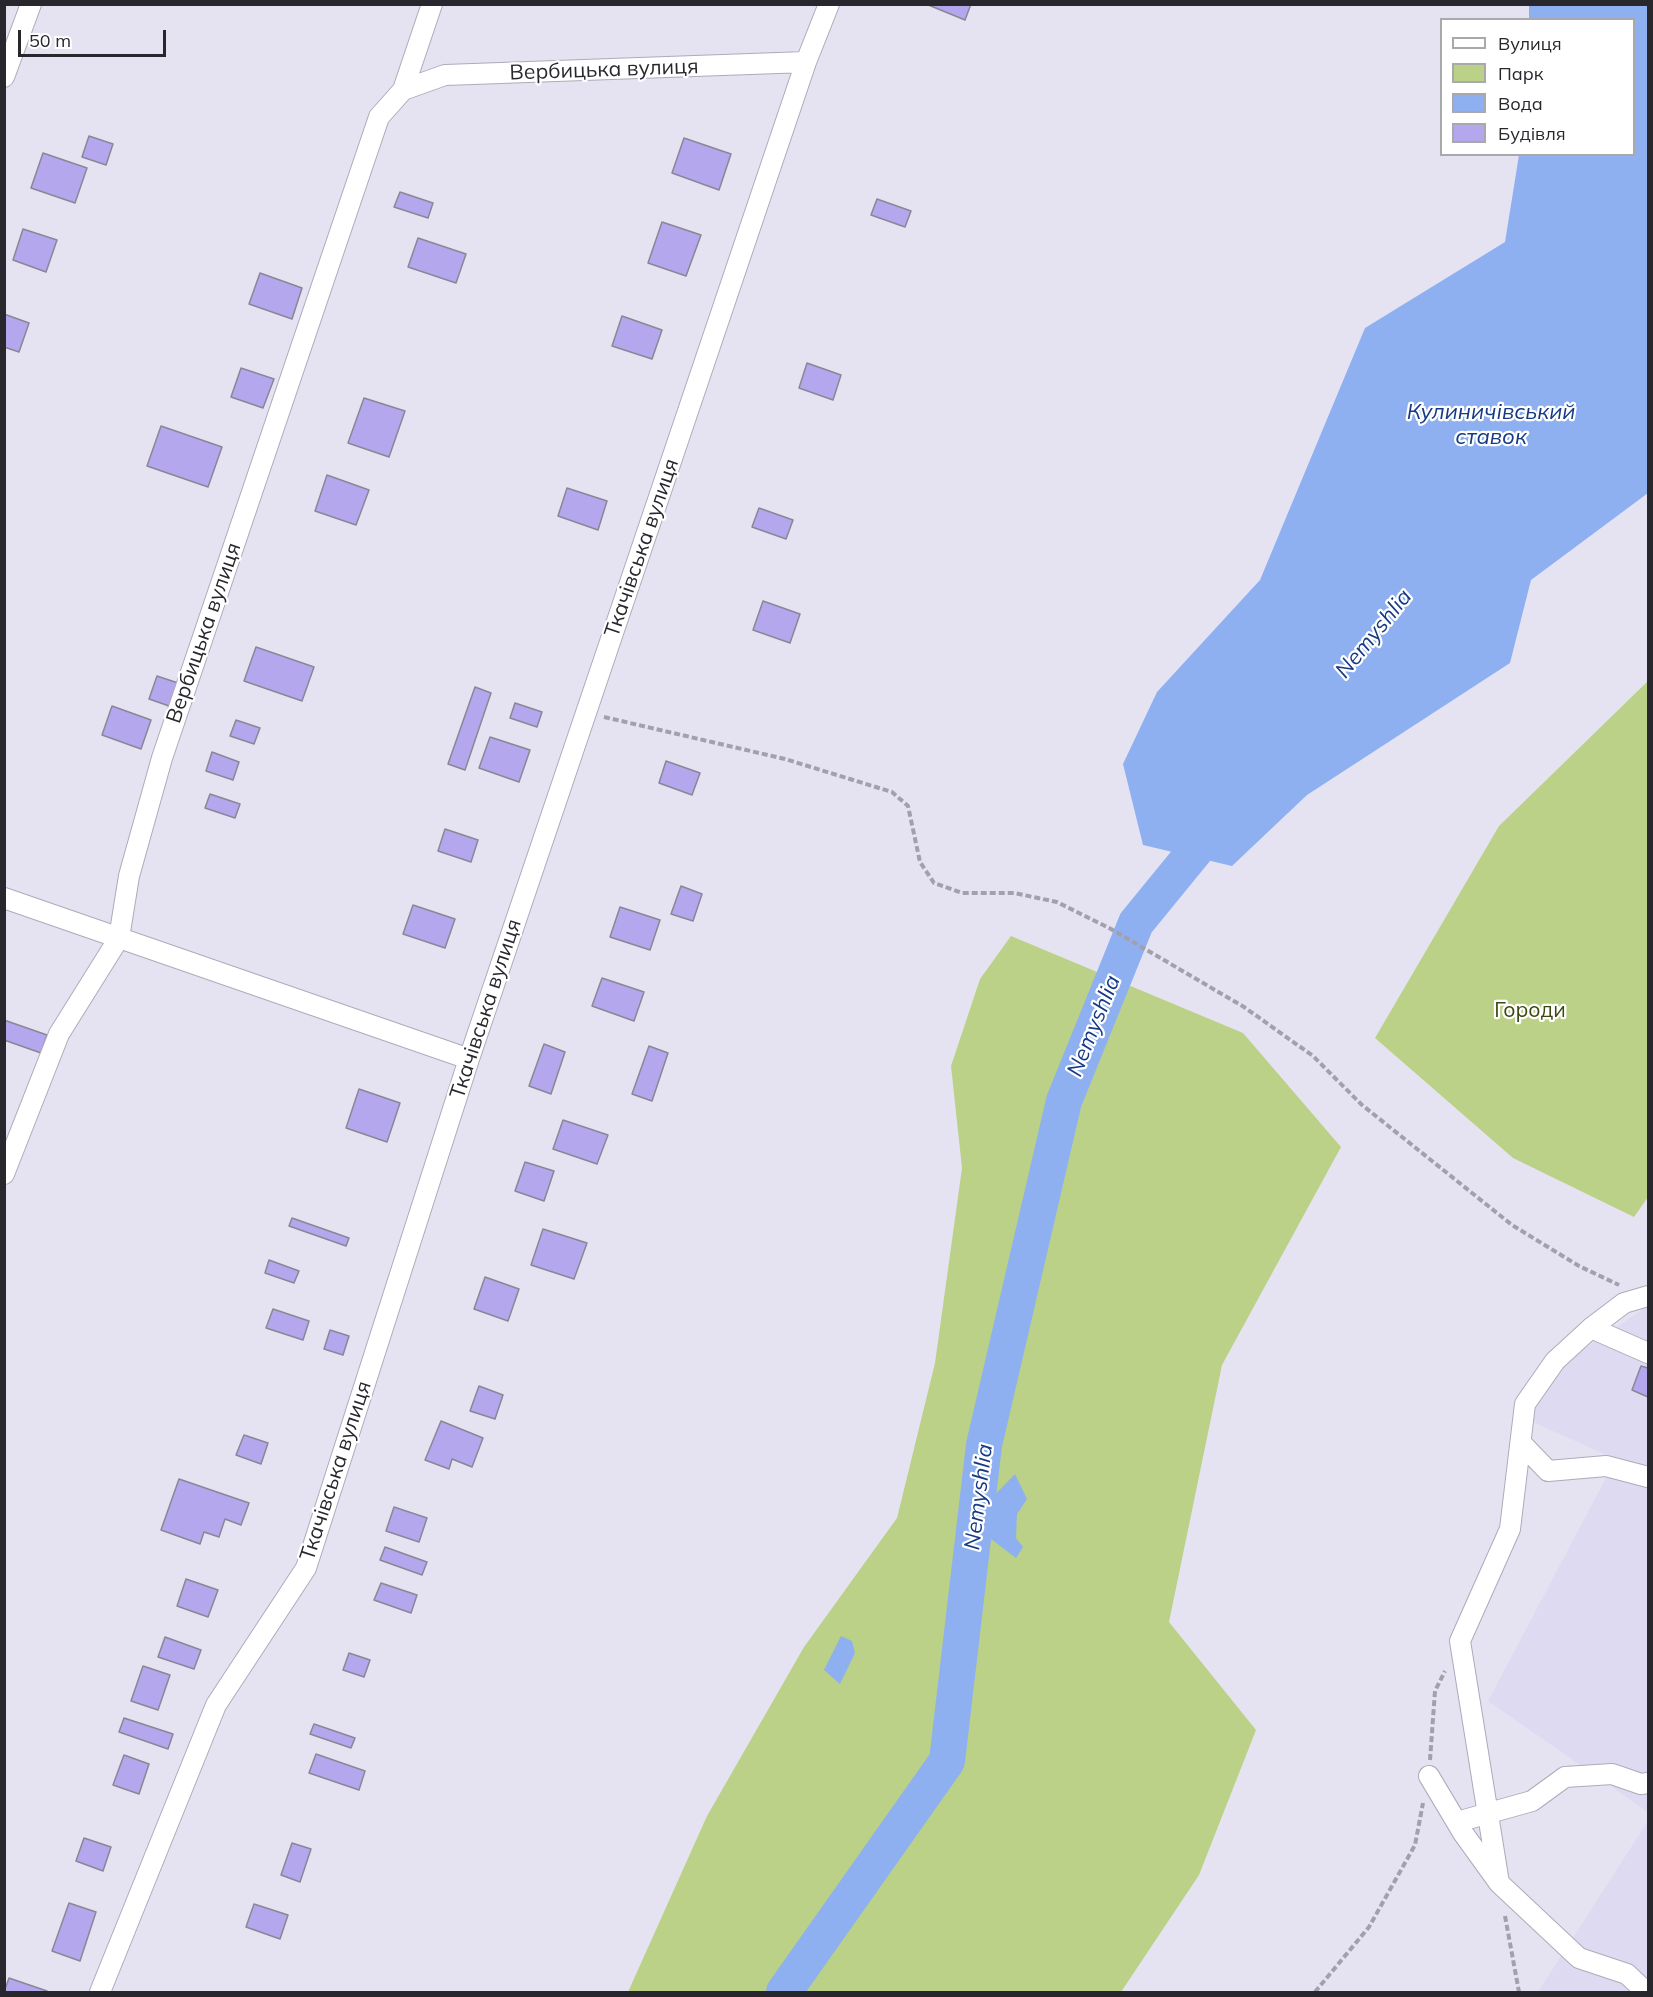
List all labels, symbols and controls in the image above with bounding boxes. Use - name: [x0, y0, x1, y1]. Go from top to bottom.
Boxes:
- scale bar: [21, 18, 170, 56]
- legend: [1440, 18, 1635, 156]
- text: 50 m: [29, 29, 71, 52]
- text: Вулиця: [1498, 32, 1562, 55]
- street label: Вербицька вулиця: [509, 54, 699, 86]
- text: Парк: [1498, 62, 1543, 85]
- text: Вода: [1498, 92, 1543, 115]
- text: Будівля: [1498, 122, 1566, 145]
- water label: Кулиничівський ставок: [1407, 399, 1575, 451]
- street label: Ткачівська вулиця: [600, 455, 684, 641]
- street label: Вербицька вулиця: [161, 540, 247, 726]
- water label: Nemyshlia: [1330, 584, 1418, 684]
- street label: Ткачівська вулиця: [445, 916, 527, 1102]
- water label: Nemyshlia: [1062, 972, 1126, 1080]
- park label: Городи: [1494, 998, 1566, 1024]
- street label: Ткачівська вулиця: [295, 1378, 377, 1564]
- water label: Nemyshlia: [959, 1443, 999, 1551]

